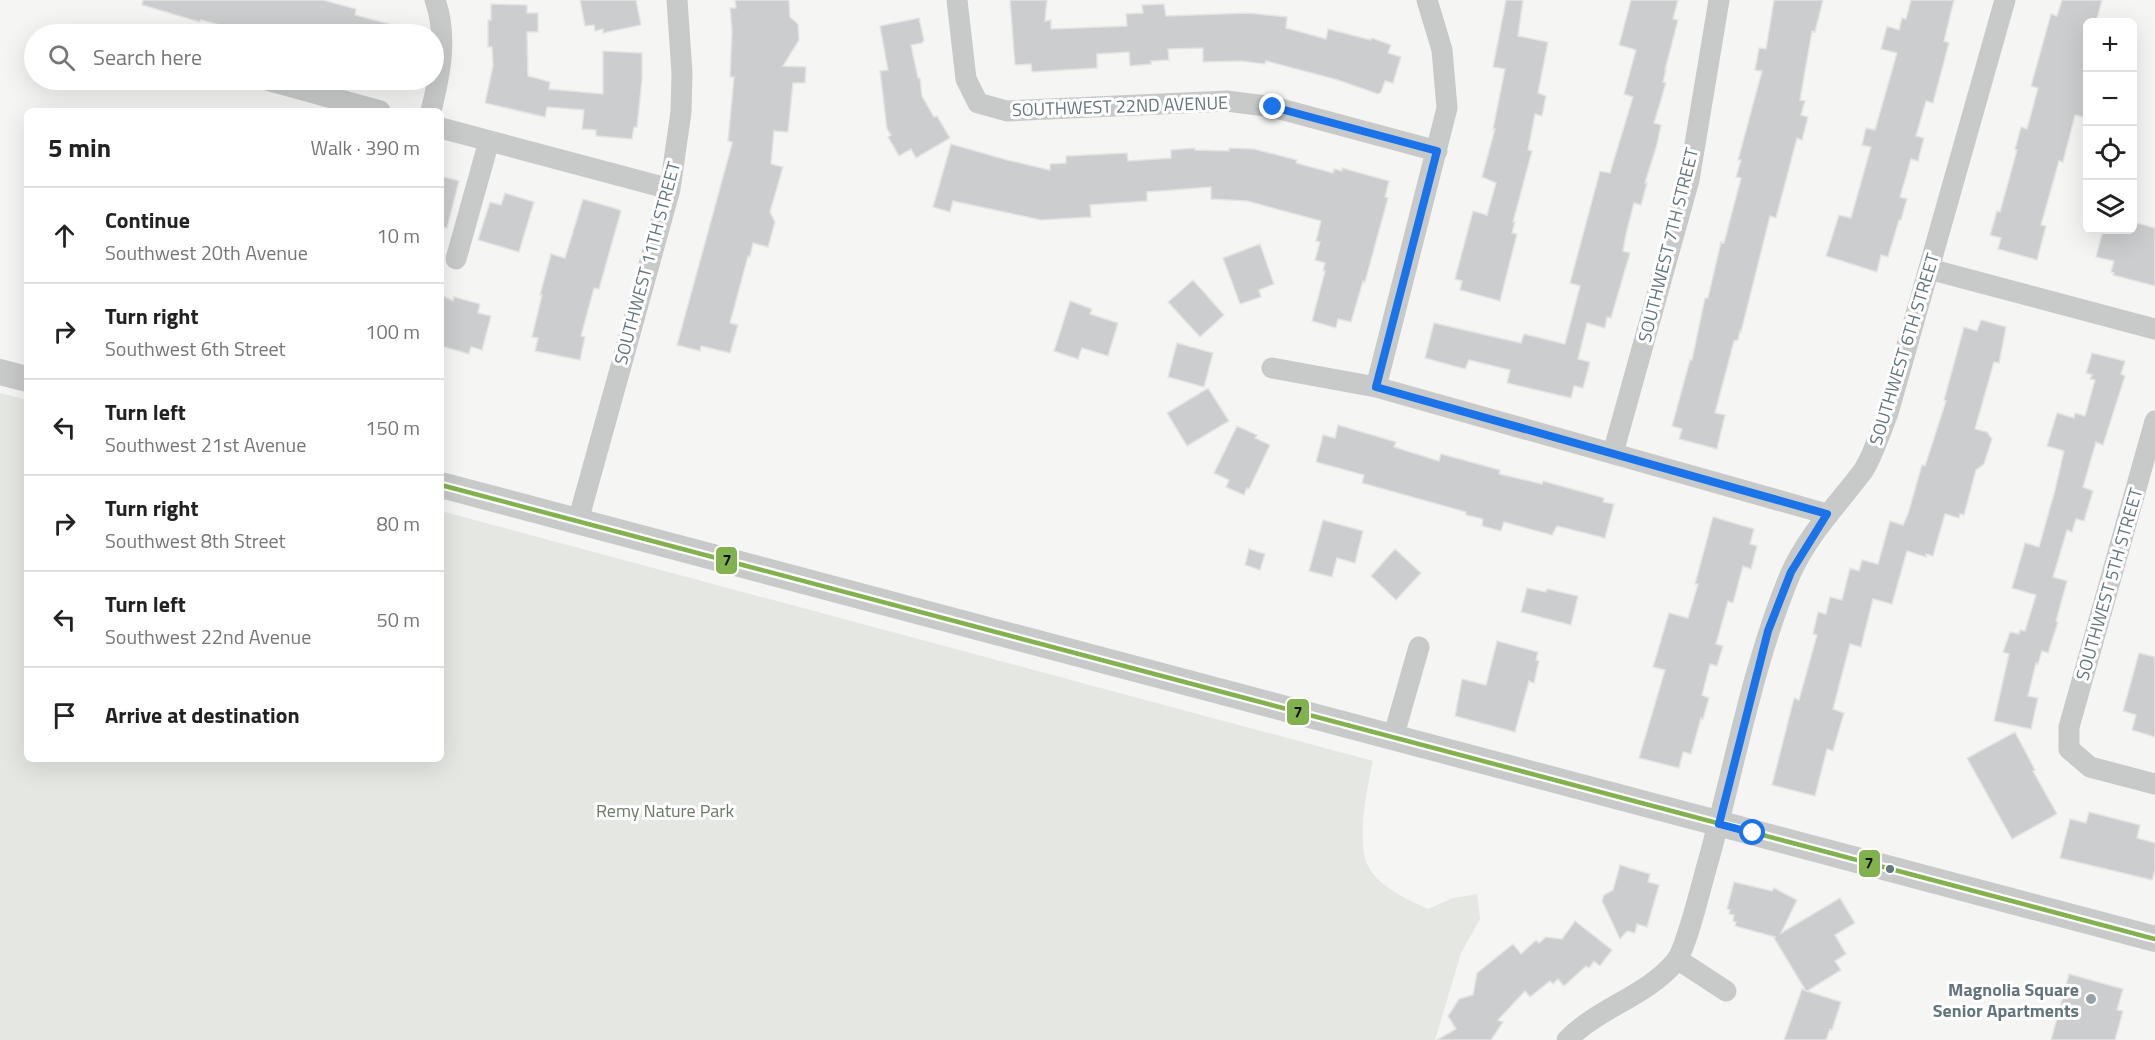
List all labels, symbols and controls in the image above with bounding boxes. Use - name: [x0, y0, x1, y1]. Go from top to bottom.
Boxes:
- map controls: [2083, 18, 2137, 234]
- button: +: [2083, 18, 2137, 72]
- search box: [24, 24, 444, 90]
- text: Search here: [93, 40, 202, 74]
- icon: search: [45, 41, 78, 74]
- button: −: [2083, 72, 2137, 126]
- street label: SOUTHWEST 22ND AVENUE: [1012, 89, 1229, 123]
- route end: [1259, 93, 1285, 119]
- button: locate: [2083, 126, 2137, 180]
- text: 5 min: [48, 128, 111, 167]
- text: Walk · 390 m: [311, 132, 420, 163]
- street label: SOUTHWEST 7TH STREET: [1631, 145, 1705, 345]
- street label: SOUTHWEST 11TH STREET: [607, 158, 687, 368]
- button: layers: [2083, 180, 2137, 234]
- text: Continue: [105, 203, 190, 237]
- icon: ahead: [48, 219, 81, 252]
- text: 10 m: [376, 220, 420, 251]
- text: Southwest 20th Avenue: [105, 237, 308, 268]
- street label: SOUTHWEST 6TH STREET: [1862, 249, 1946, 448]
- text: Turn right: [105, 299, 199, 333]
- icon: right: [48, 315, 81, 348]
- text: 100 m: [365, 316, 420, 347]
- text: Southwest 6th Street: [105, 333, 286, 364]
- text: Turn left: [105, 395, 186, 429]
- icon: left: [48, 411, 81, 444]
- text: 150 m: [365, 412, 420, 443]
- text: Southwest 21st Avenue: [105, 429, 306, 460]
- street label: SOUTHWEST 5TH STREET: [2069, 484, 2150, 683]
- text: Turn right: [105, 491, 199, 525]
- icon: right: [48, 507, 81, 540]
- text: 80 m: [376, 508, 420, 539]
- text: Southwest 8th Street: [105, 525, 286, 556]
- line badge: 7: [715, 546, 738, 575]
- text: 7: [723, 548, 731, 572]
- text: Turn left: [105, 587, 186, 621]
- icon: left: [48, 603, 81, 636]
- text: 50 m: [376, 604, 420, 635]
- text: Southwest 22nd Avenue: [105, 621, 311, 652]
- text: Arrive at destination: [105, 698, 300, 732]
- line badge: 7: [1286, 698, 1310, 726]
- icon: arrive: [48, 699, 81, 732]
- text: 7: [1294, 700, 1302, 724]
- park label: Remy Nature Park: [596, 797, 734, 824]
- route start: [1739, 819, 1765, 845]
- line badge: 7: [1858, 849, 1881, 878]
- text: 7: [1865, 851, 1873, 875]
- unlabelled marker: [1884, 863, 1896, 875]
- place label: Magnolia Square Senior Apartments: [1933, 976, 2079, 1024]
- marker: Magnolia Square Senior Apartments: [2084, 992, 2098, 1006]

